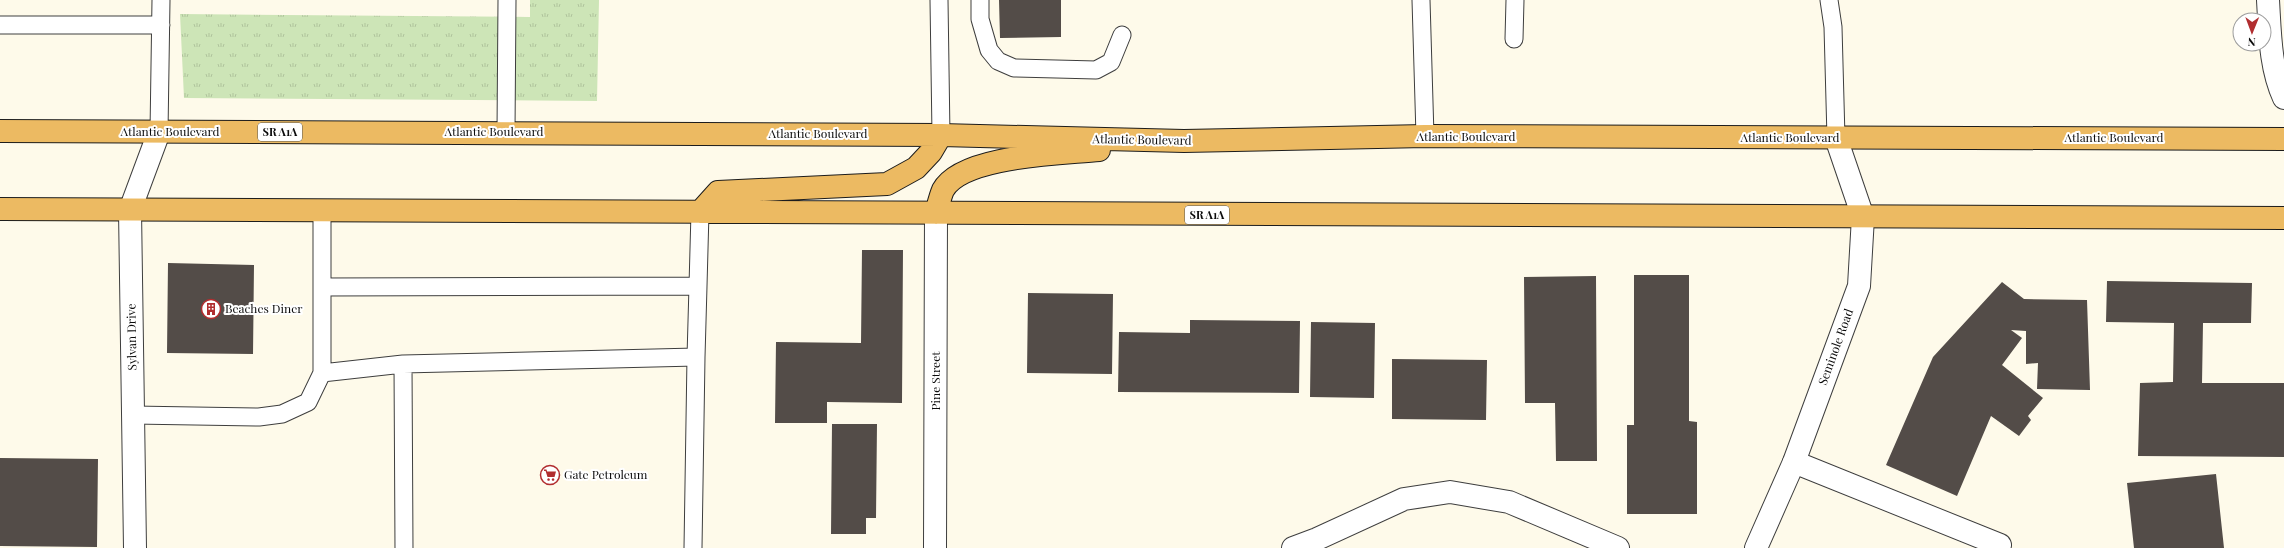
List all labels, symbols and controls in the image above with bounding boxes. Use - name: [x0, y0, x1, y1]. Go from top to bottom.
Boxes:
- north arrow: [2232, 12, 2272, 52]
- text: N: [2248, 35, 2256, 50]
- street label: Atlantic Boulevard: [119, 123, 220, 139]
- road number: SR A1A: [258, 123, 302, 141]
- street label: Atlantic Boulevard: [443, 123, 544, 139]
- street label: Atlantic Boulevard: [767, 125, 868, 141]
- street label: Atlantic Boulevard: [1415, 128, 1516, 144]
- street label: Atlantic Boulevard: [1739, 129, 1840, 145]
- street label: Atlantic Boulevard: [2063, 129, 2164, 145]
- street label: Atlantic Boulevard: [1091, 130, 1192, 148]
- road number: SR A1A: [1185, 206, 1229, 224]
- building icon: Beaches Diner: [200, 298, 222, 320]
- place label: Beaches Diner: [225, 300, 303, 316]
- street label: Sylvan Drive: [122, 303, 140, 371]
- street label: Seminole Road: [1814, 306, 1856, 387]
- street label: Pine Street: [927, 351, 943, 410]
- supermarket icon: Gate Petroleum: [539, 464, 561, 486]
- place label: Gate Petroleum: [564, 466, 648, 482]

